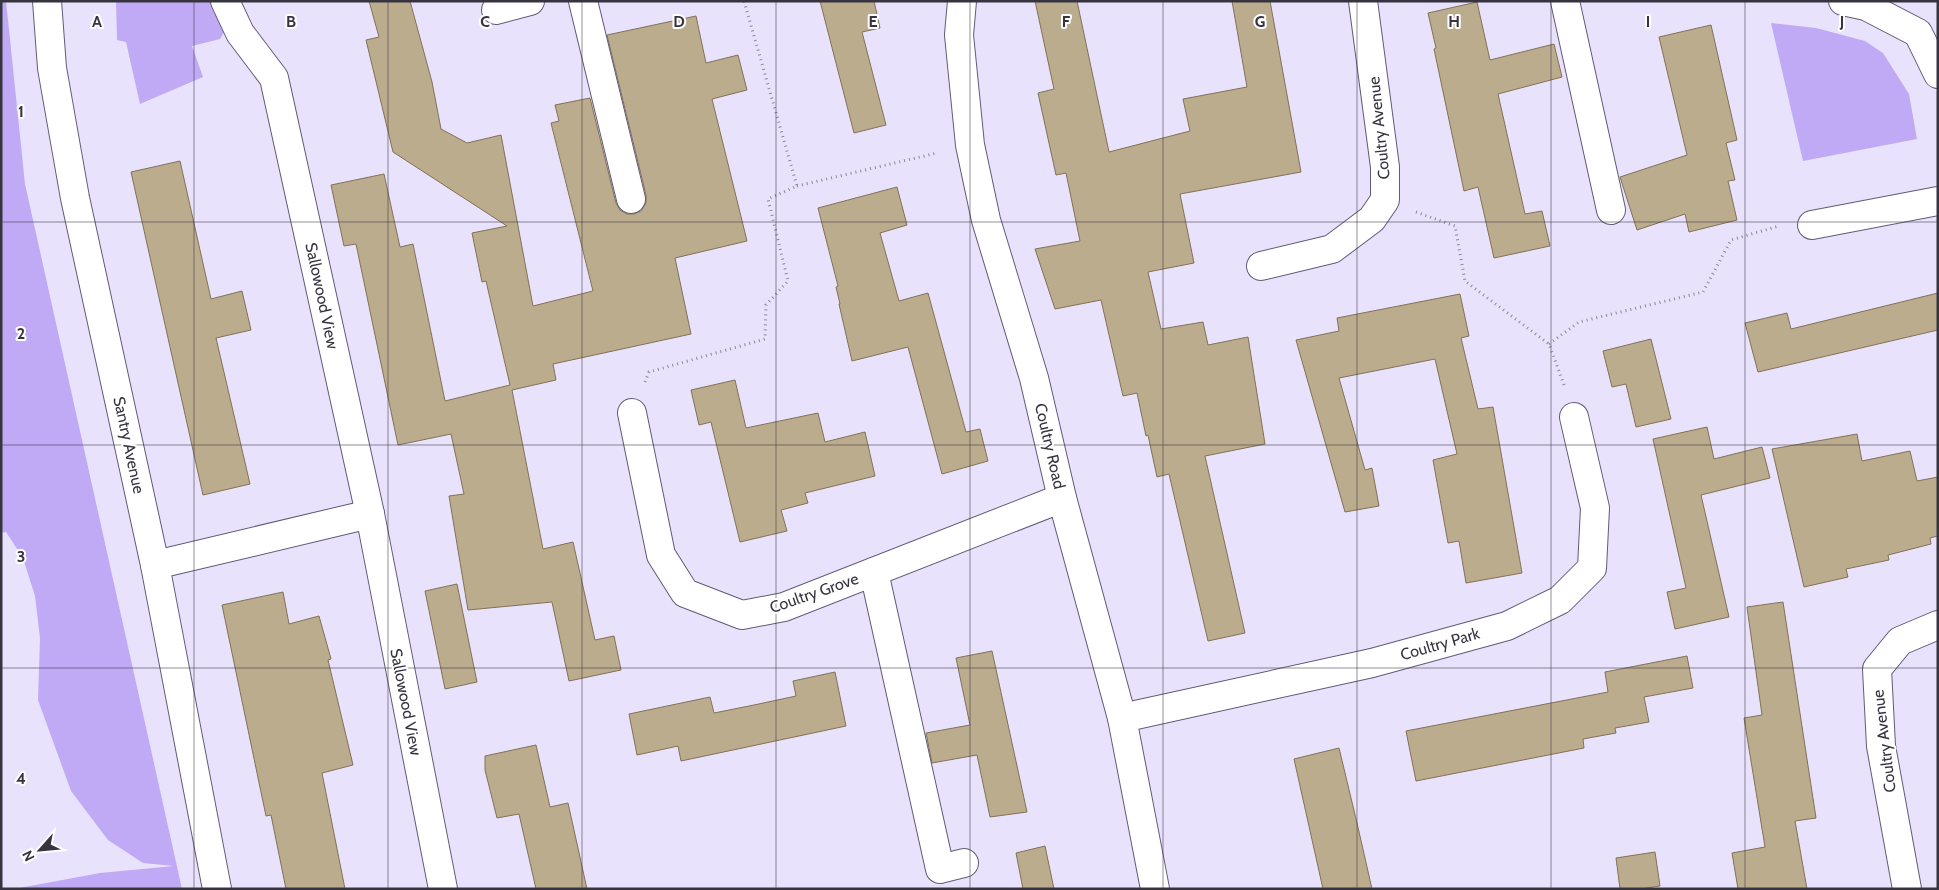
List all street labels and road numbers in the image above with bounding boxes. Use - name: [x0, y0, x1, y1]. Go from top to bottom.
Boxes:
- street label: Coultry Avenue: [1364, 76, 1394, 180]
- street label: Sallowood View: [301, 241, 343, 351]
- street label: Santry Avenue: [109, 395, 149, 495]
- street label: Coultry Road: [1031, 401, 1069, 491]
- street label: Coultry Grove: [767, 569, 861, 617]
- street label: Coultry Park: [1398, 623, 1483, 664]
- street label: Sallowood View: [386, 647, 426, 757]
- street label: Coultry Avenue: [1868, 689, 1900, 793]

